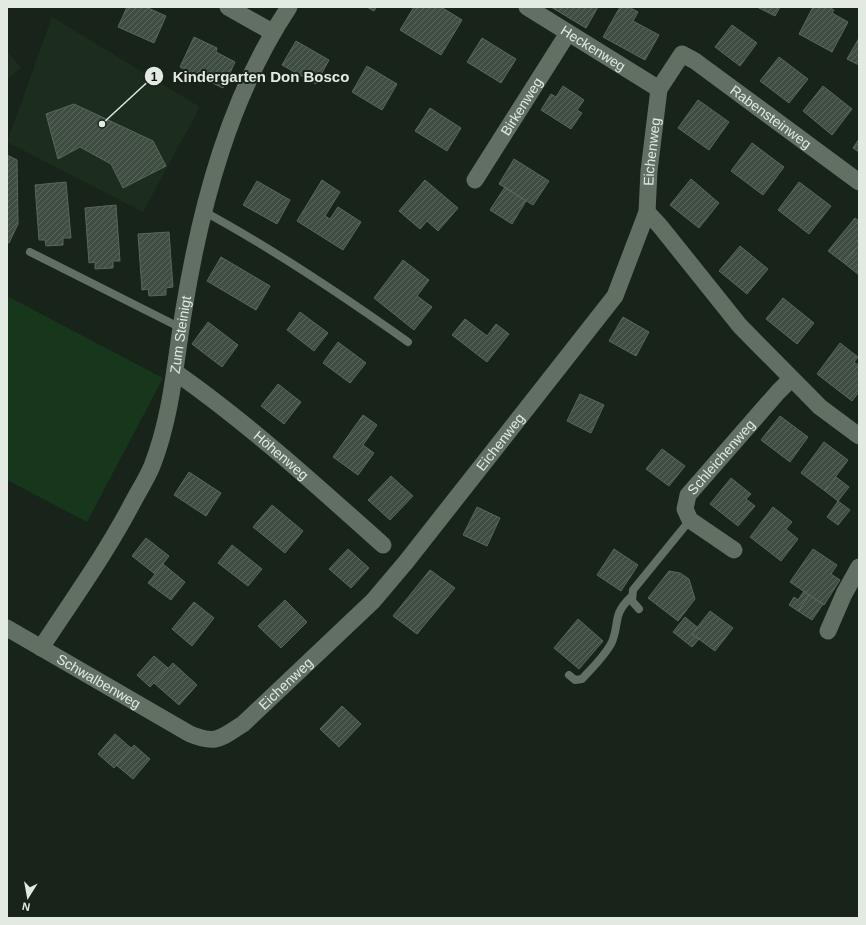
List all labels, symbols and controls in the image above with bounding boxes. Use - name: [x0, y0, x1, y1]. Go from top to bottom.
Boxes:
- street label: Heckenweg: [558, 22, 629, 74]
- callout: Kindergarten Don Bosco: [144, 63, 357, 90]
- text: Kindergarten Don Bosco: [173, 68, 349, 85]
- text: 1: [151, 70, 158, 84]
- street label: Birkenweg: [497, 75, 546, 138]
- street label: Rabensteinweg: [727, 82, 814, 152]
- street label: Eichenweg: [640, 117, 663, 186]
- street label: Zum Steinigt: [167, 294, 194, 375]
- street label: Eichenweg: [473, 410, 528, 474]
- street label: Schleichenweg: [684, 416, 758, 498]
- street label: Höhenweg: [250, 428, 312, 483]
- street label: Schwalbenweg: [54, 651, 144, 712]
- street label: Eichenweg: [255, 654, 316, 713]
- north arrow: [8, 877, 48, 917]
- text: N: [21, 900, 31, 913]

